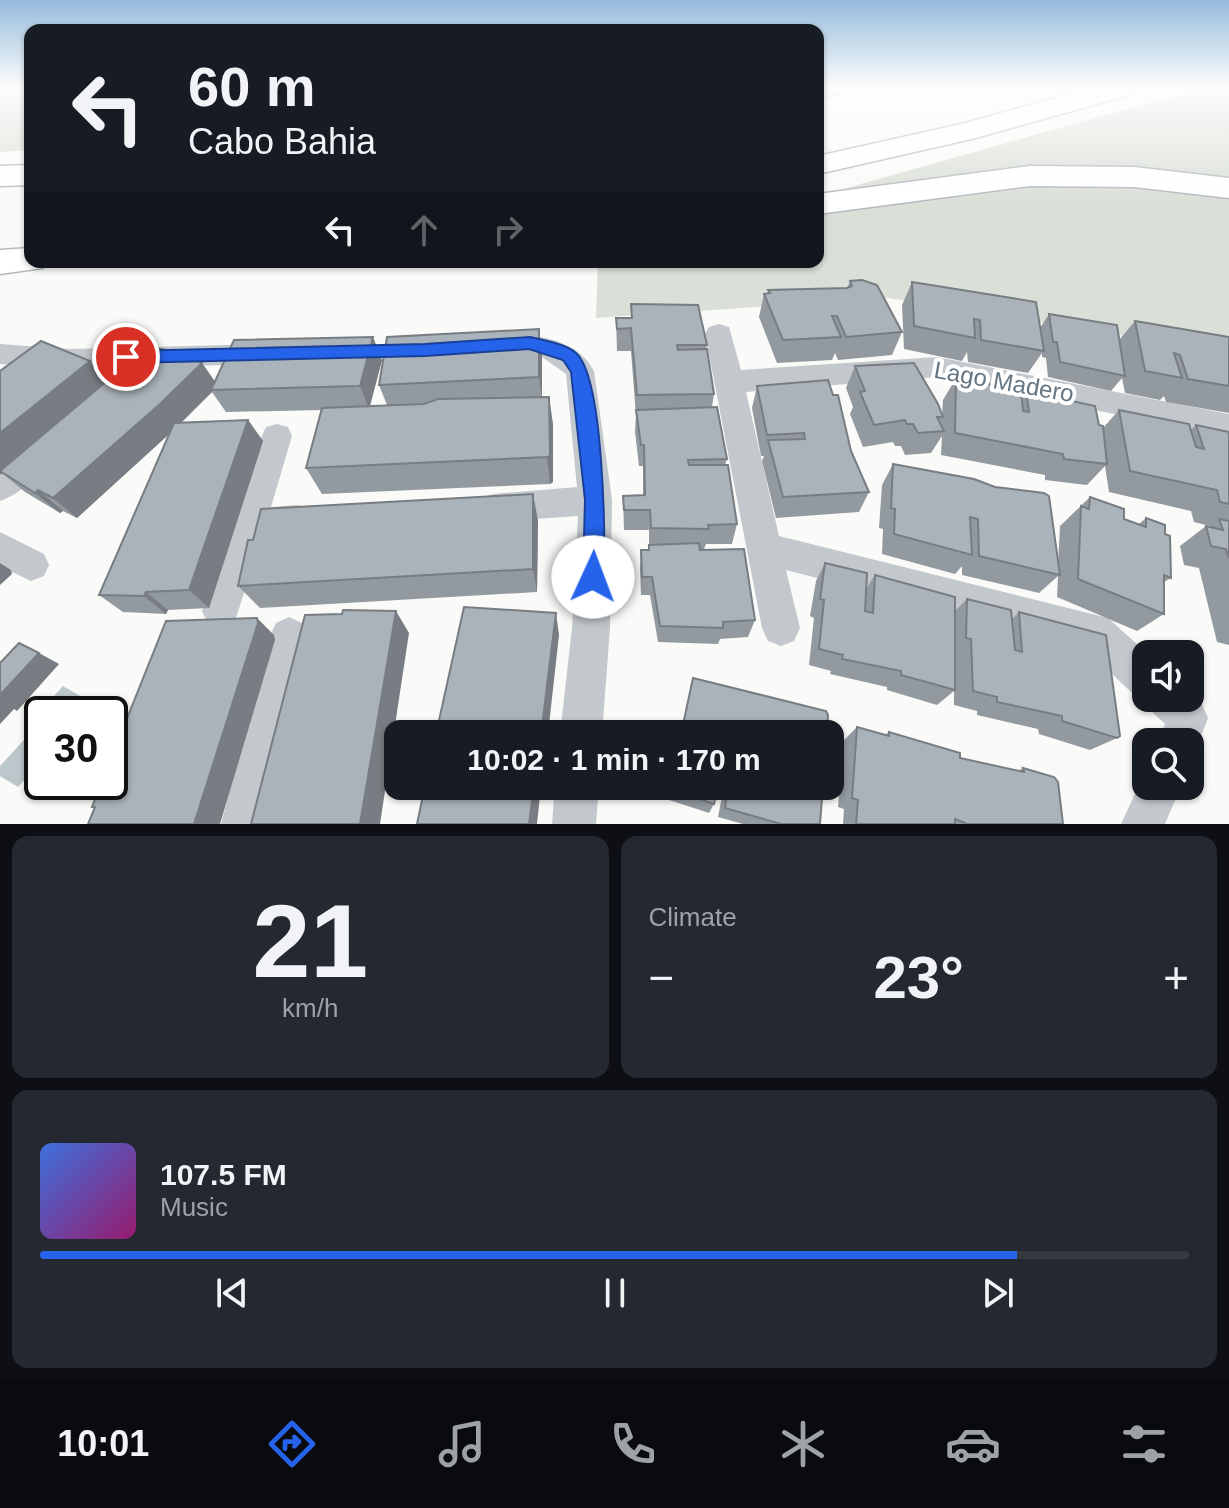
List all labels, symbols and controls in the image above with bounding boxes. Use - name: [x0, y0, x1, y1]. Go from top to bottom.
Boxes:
- text: 60 m: [188, 55, 316, 118]
- icon: left: [56, 56, 160, 160]
- text: Cabo Bahia: [188, 121, 376, 162]
- icon: left: [318, 208, 362, 252]
- icon: ahead: [402, 208, 446, 252]
- icon: right: [486, 208, 530, 252]
- pin: [92, 323, 160, 391]
- icon: arrive: [104, 335, 148, 379]
- street label: Lago Madero: [932, 356, 1076, 407]
- position arrow: [551, 535, 635, 619]
- map controls: [1132, 640, 1204, 800]
- button: sound: [1132, 640, 1204, 712]
- speed limit sign: 30: [24, 696, 128, 800]
- button: search: [1132, 728, 1204, 800]
- text: 10:02 · 1 min · 170 m: [467, 743, 761, 776]
- text: 21: [252, 883, 368, 999]
- text: Climate: [649, 902, 737, 932]
- text: 23°: [873, 944, 964, 1011]
- text: −: [649, 953, 674, 1002]
- text: +: [1163, 953, 1189, 1002]
- text: km/h: [282, 993, 338, 1023]
- text: 107.5 FM: [160, 1158, 287, 1191]
- text: Music: [160, 1192, 228, 1222]
- icon: previous: [210, 1271, 254, 1315]
- icon: pause: [593, 1271, 637, 1315]
- icon: next: [976, 1271, 1020, 1315]
- icon: directions: [264, 1416, 320, 1472]
- icon: music: [434, 1416, 490, 1472]
- icon: phone: [605, 1416, 661, 1472]
- icon: climate: [775, 1416, 831, 1472]
- icon: car: [945, 1416, 1001, 1472]
- icon: filters: [1116, 1416, 1172, 1472]
- text: 10:01: [57, 1423, 149, 1464]

